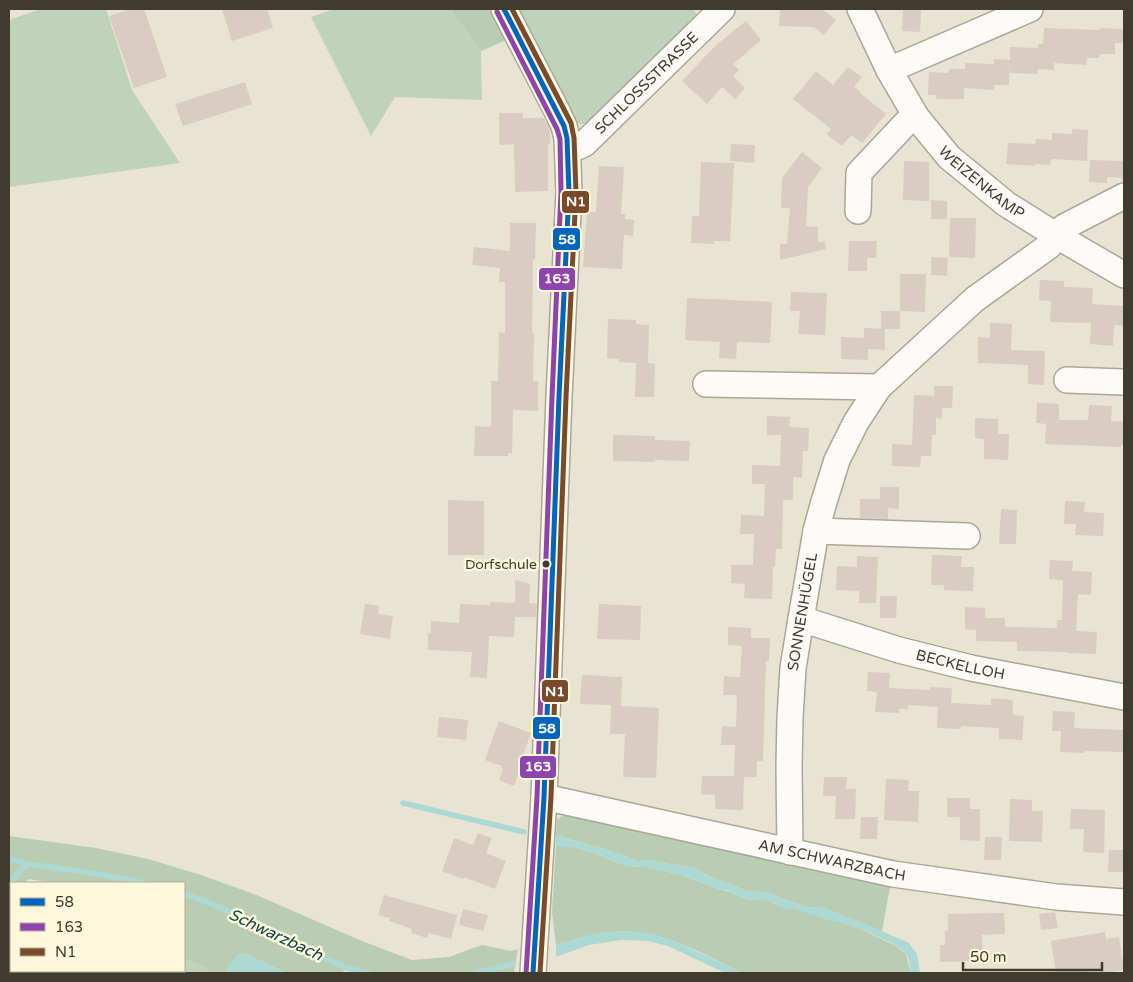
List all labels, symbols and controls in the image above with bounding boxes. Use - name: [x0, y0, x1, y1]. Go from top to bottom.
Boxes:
- street label: SCHLOSSSTRASSE: [591, 28, 702, 138]
- street label: WEIZENKAMP: [935, 142, 1028, 222]
- line badge: N1: [561, 190, 590, 214]
- text: N1: [566, 193, 586, 210]
- line badge: 58: [552, 227, 581, 251]
- text: 58: [558, 231, 576, 248]
- line badge: 163: [538, 267, 576, 291]
- text: 163: [544, 270, 570, 287]
- street label: SONNENHÜGEL: [784, 551, 821, 672]
- place label: Dorfschule: [465, 556, 537, 573]
- marker: Dorfschule: [541, 559, 551, 569]
- street label: BECKELLOH: [914, 646, 1006, 683]
- line badge: N1: [541, 679, 569, 703]
- text: N1: [545, 683, 565, 700]
- line badge: 58: [532, 716, 561, 740]
- text: 58: [538, 720, 556, 737]
- line badge: 163: [519, 755, 557, 779]
- text: 163: [525, 758, 551, 775]
- street label: AM SCHWARZBACH: [757, 836, 907, 885]
- legend: [10, 882, 185, 972]
- text: 58: [55, 893, 74, 911]
- water label: Schwarzbach: [226, 904, 327, 966]
- text: 163: [55, 918, 83, 936]
- scale bar: [963, 940, 1102, 972]
- text: N1: [55, 943, 76, 961]
- text: 50 m: [970, 948, 1007, 966]

